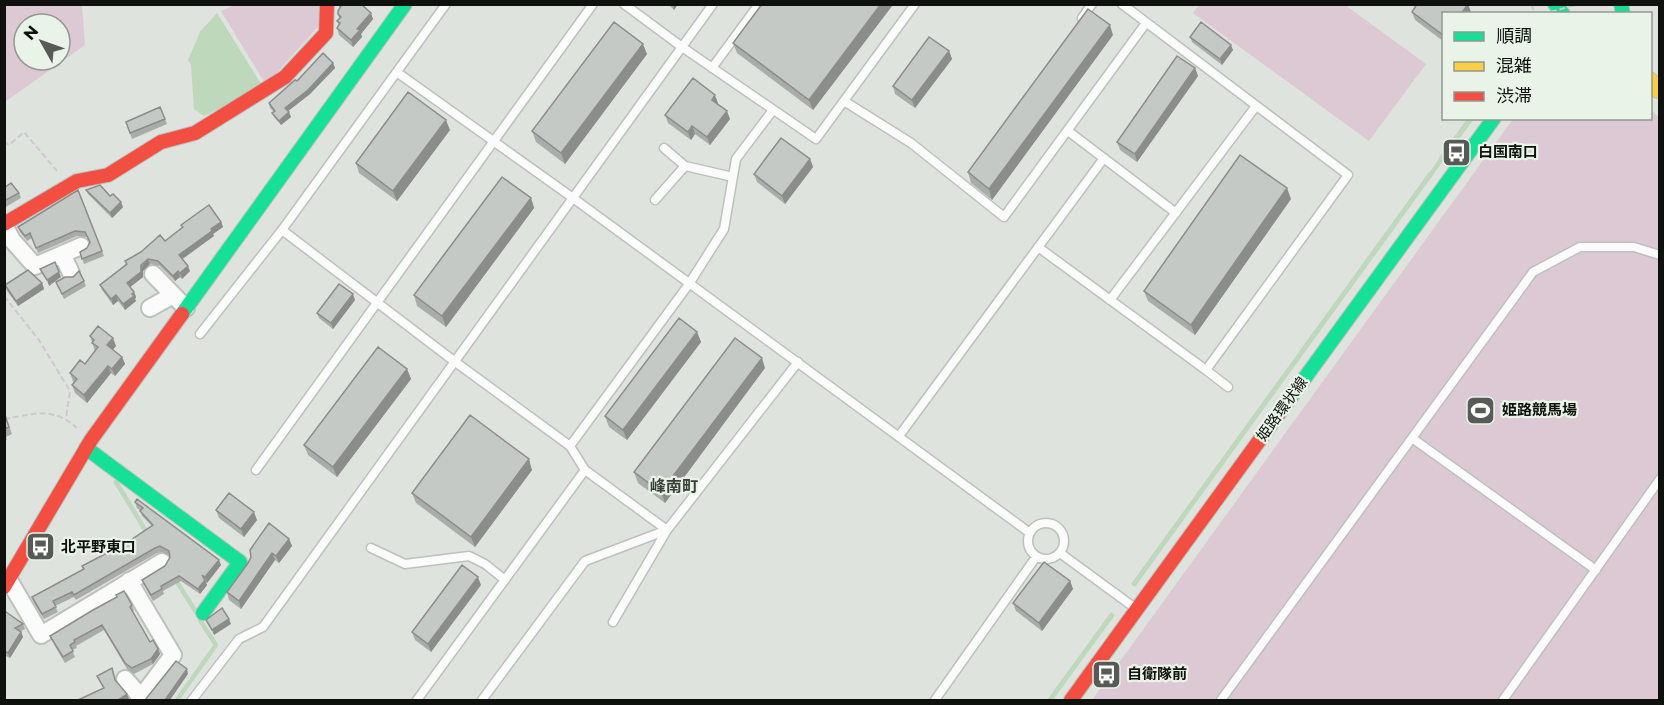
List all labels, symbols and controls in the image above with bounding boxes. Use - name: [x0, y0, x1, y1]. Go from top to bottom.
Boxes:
- north arrow: [12, 12, 72, 72]
- legend: [1442, 12, 1652, 120]
- text: N: [19, 22, 42, 44]
- text: 順調: [1496, 25, 1532, 47]
- text: 混雑: [1496, 55, 1532, 77]
- text: 渋滞: [1496, 85, 1532, 107]
- bus stop icon: 白国南口: [1441, 136, 1473, 168]
- place label: 白国南口: [1478, 142, 1538, 161]
- street label: 姫路環状線: [1252, 373, 1311, 445]
- sports icon: 姫路競馬場: [1465, 394, 1497, 426]
- place label: 姫路競馬場: [1502, 400, 1577, 419]
- district label: 峰南町: [650, 477, 698, 496]
- bus stop icon: 北平野東口: [24, 531, 56, 563]
- place label: 北平野東口: [61, 537, 136, 556]
- bus stop icon: 自衛隊前: [1090, 658, 1122, 690]
- place label: 自衛隊前: [1127, 664, 1187, 683]

